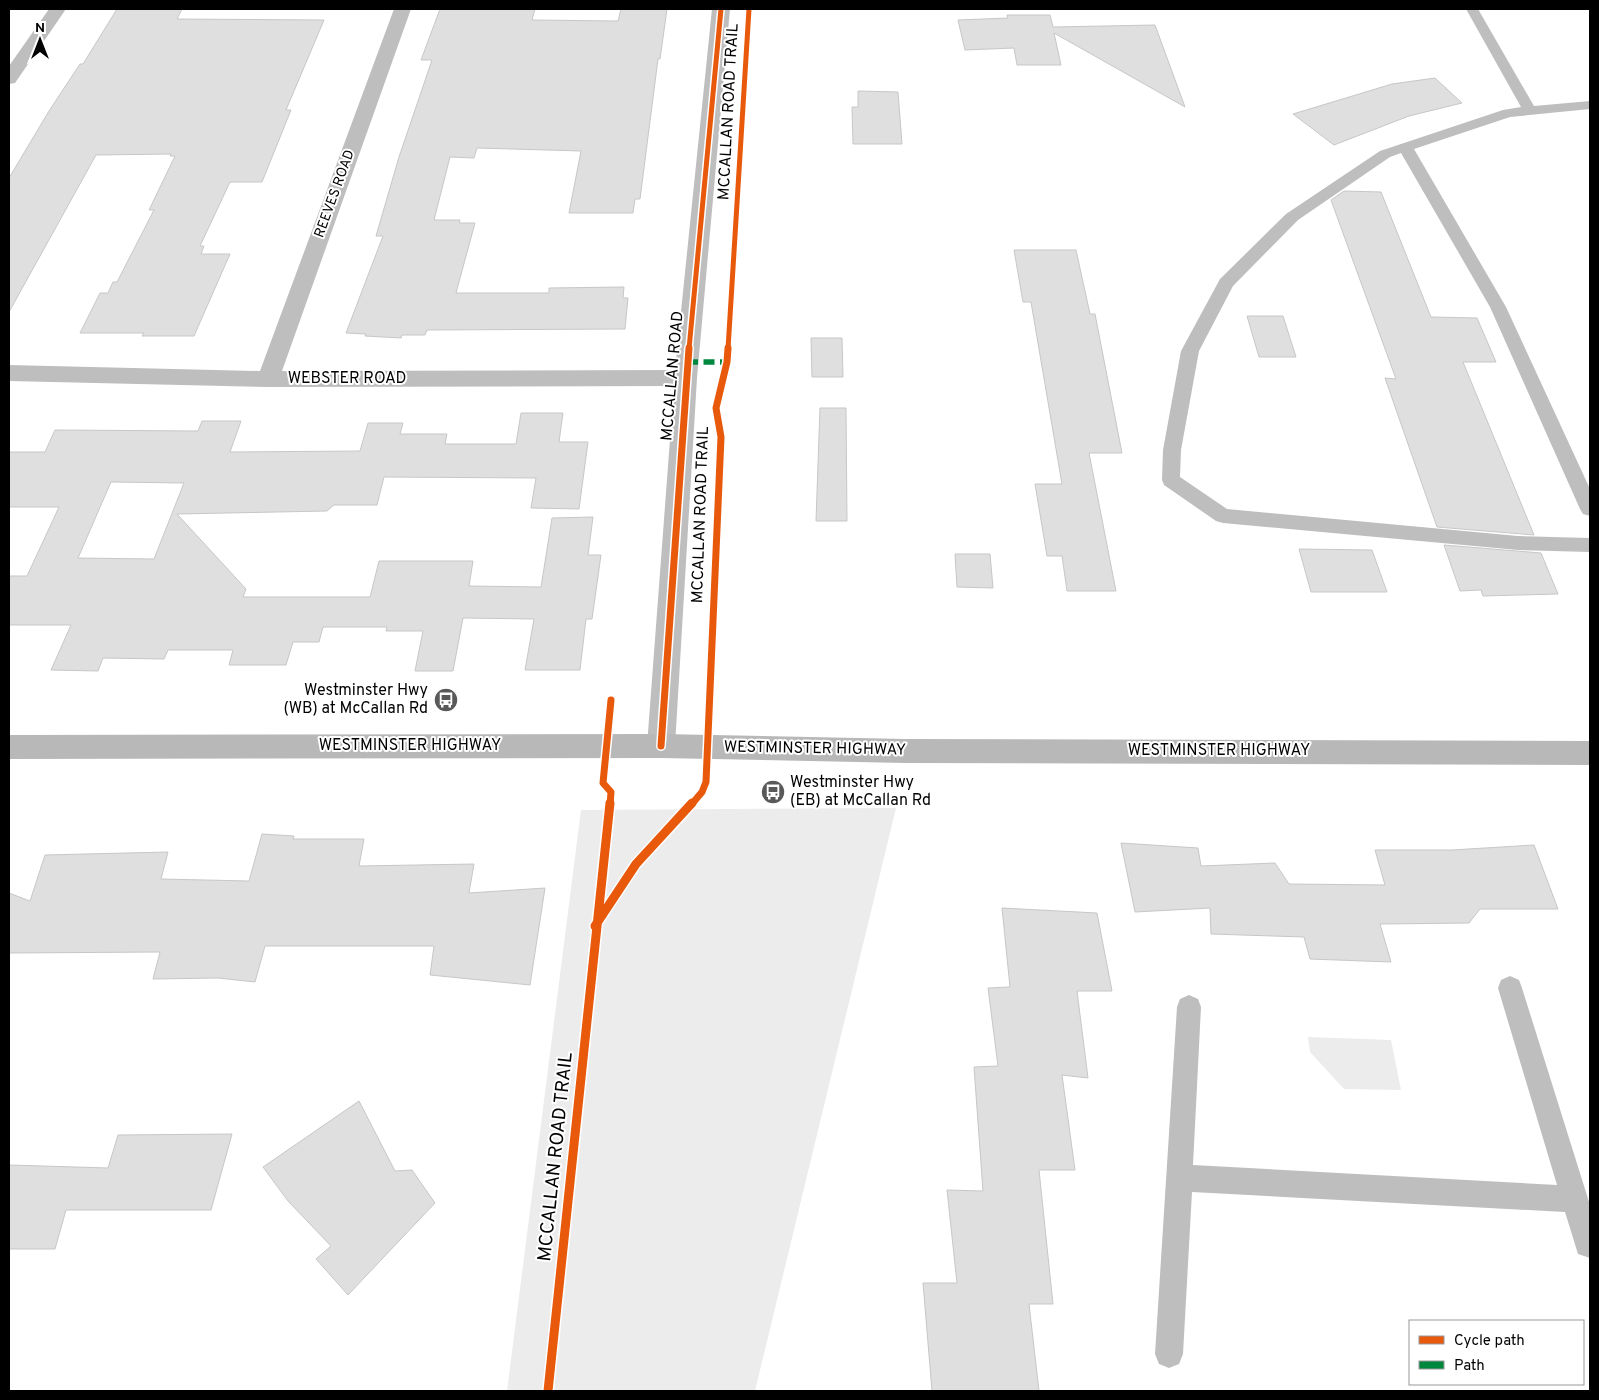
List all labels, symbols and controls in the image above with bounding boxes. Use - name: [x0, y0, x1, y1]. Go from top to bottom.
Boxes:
- north arrow: [15, 15, 65, 65]
- text: N: [35, 20, 45, 37]
- street label: MCCALLAN ROAD TRAIL: [714, 23, 744, 201]
- street label: REEVES ROAD: [311, 148, 359, 240]
- street label: MCCALLAN ROAD: [657, 310, 689, 442]
- street label: WEBSTER ROAD: [288, 369, 406, 389]
- street label: MCCALLAN ROAD TRAIL: [688, 426, 714, 604]
- place label: Westminster Hwy (WB) at McCallan Rd: [284, 681, 428, 719]
- bus stop icon: Westminster Hwy (WB) at McCallan Rd: [433, 687, 459, 713]
- street label: WESTMINSTER HIGHWAY: [319, 736, 501, 756]
- street label: WESTMINSTER HIGHWAY: [724, 737, 906, 761]
- street label: WESTMINSTER HIGHWAY: [1128, 741, 1310, 761]
- place label: Westminster Hwy (EB) at McCallan Rd: [790, 773, 931, 811]
- bus stop icon: Westminster Hwy (EB) at McCallan Rd: [760, 779, 786, 805]
- street label: MCCALLAN ROAD TRAIL: [533, 1051, 579, 1263]
- legend: [1409, 1320, 1584, 1385]
- text: Cycle path: [1454, 1332, 1525, 1351]
- text: Path: [1454, 1357, 1485, 1376]

